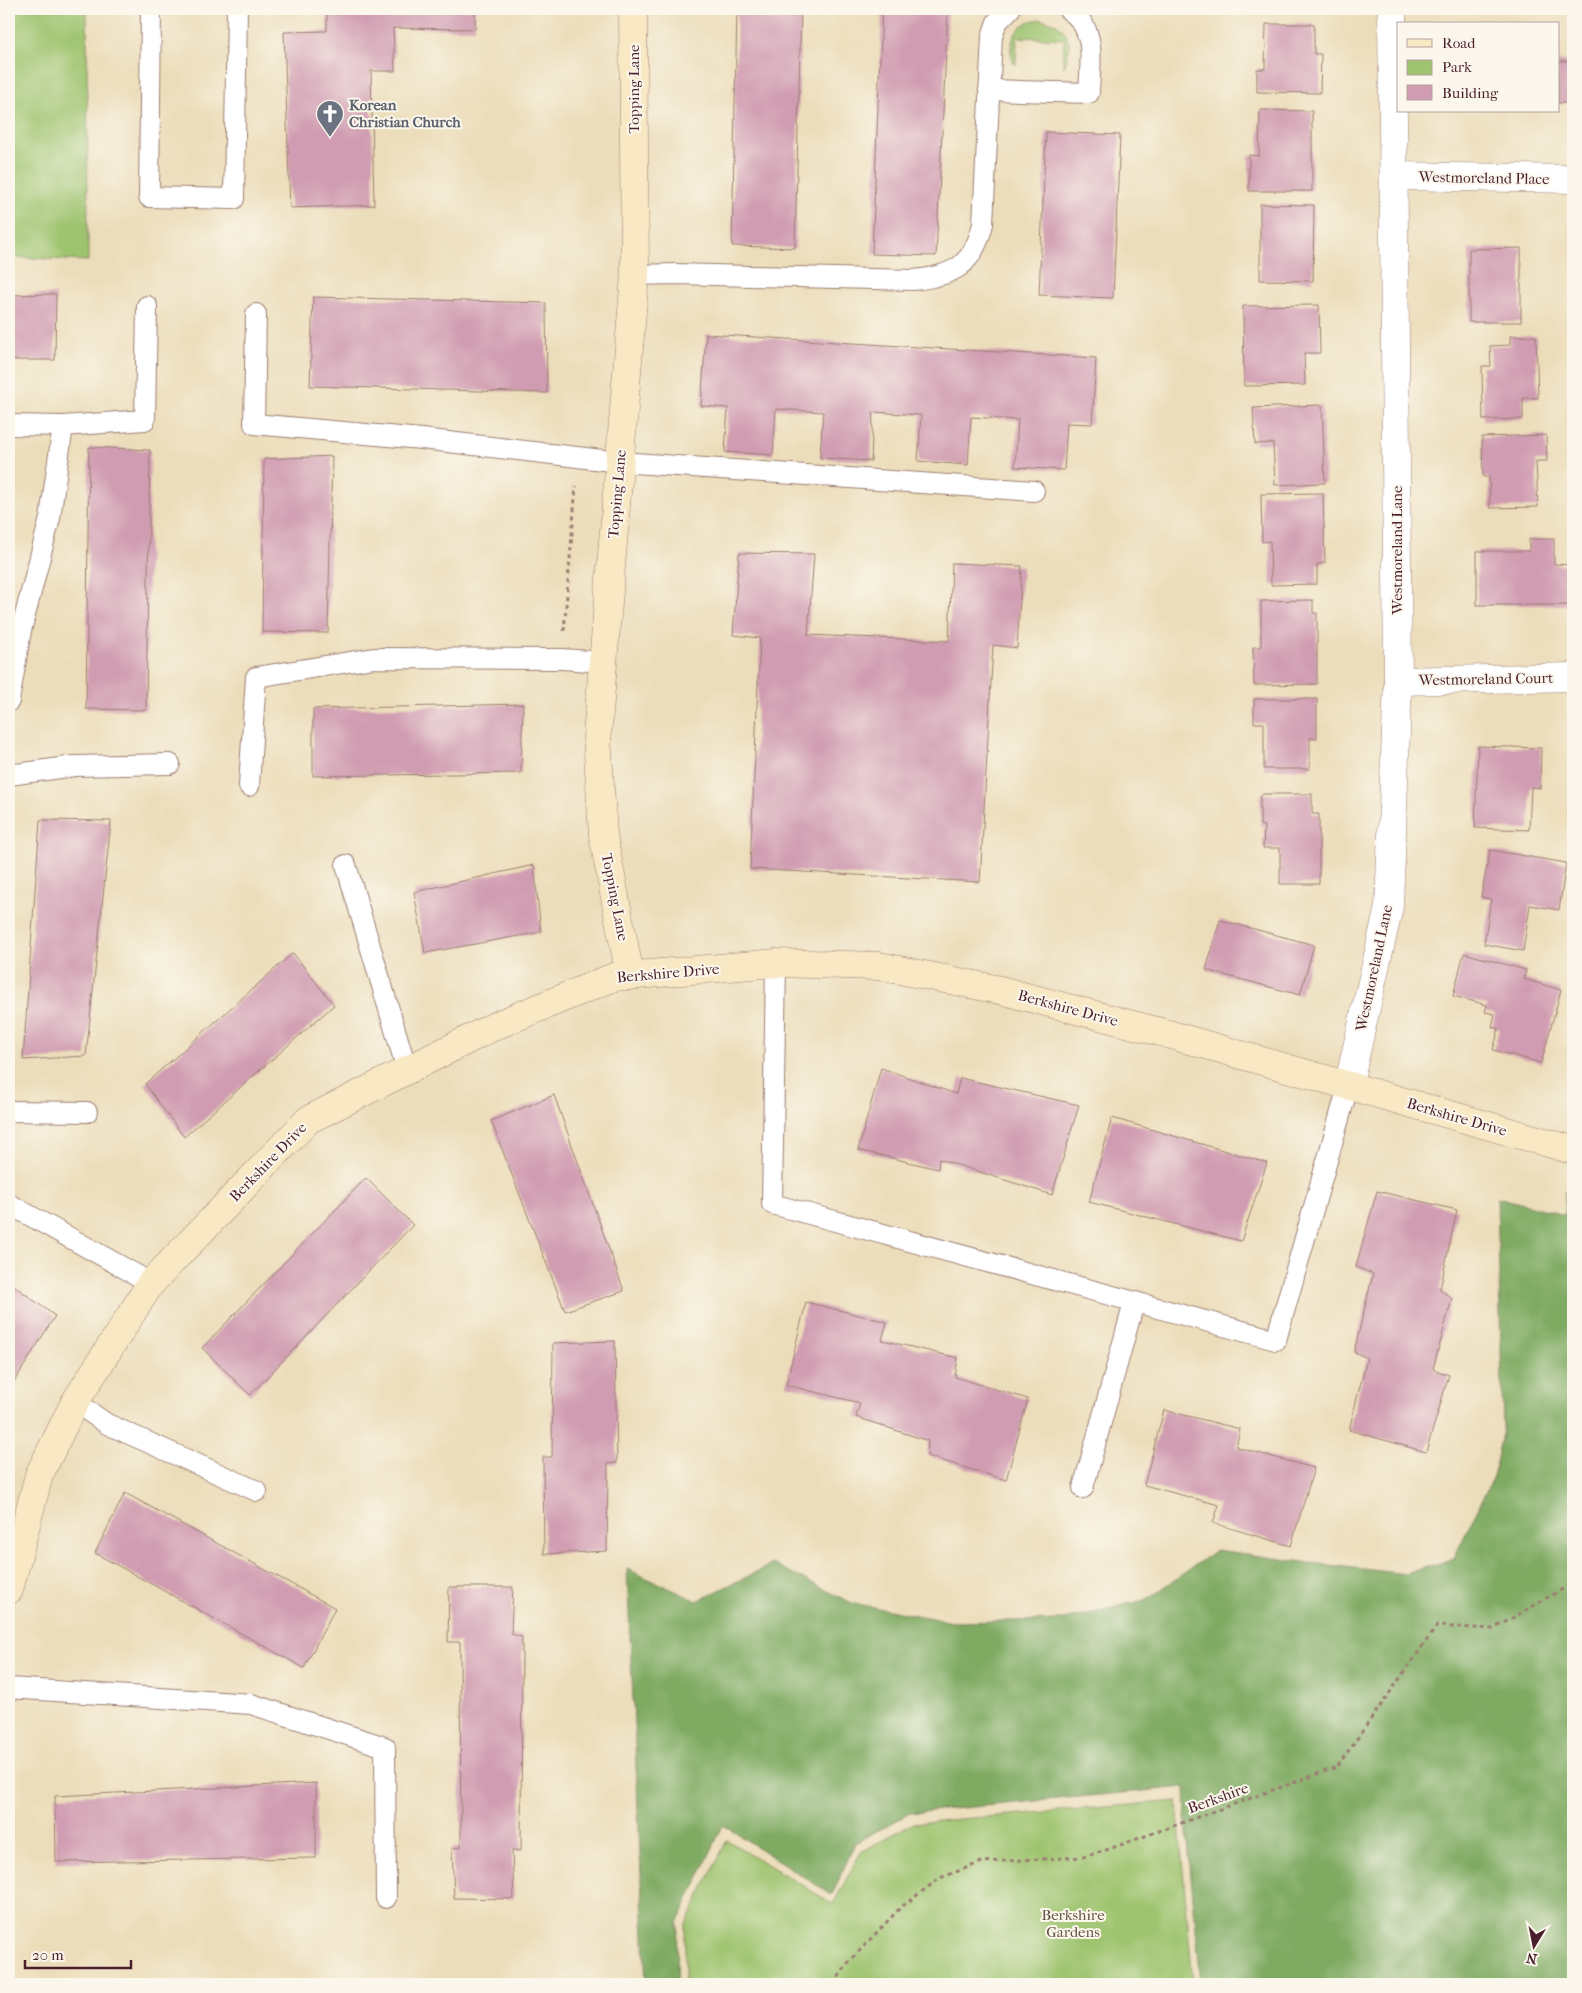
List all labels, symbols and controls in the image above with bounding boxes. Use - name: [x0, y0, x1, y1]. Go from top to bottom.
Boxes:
- legend: [1397, 22, 1560, 112]
- text: Road: [1442, 34, 1476, 52]
- street label: Topping Lane: [625, 44, 643, 133]
- text: Park: [1442, 58, 1472, 76]
- text: Building: [1442, 84, 1499, 102]
- place label: Korean Christian Church: [349, 96, 461, 131]
- church icon: Korean Christian Church: [315, 99, 345, 138]
- street label: Westmoreland Place: [1417, 168, 1550, 188]
- street label: Topping Lane: [604, 448, 630, 539]
- street label: Westmoreland Lane: [1388, 485, 1406, 615]
- street label: Westmoreland Court: [1418, 669, 1554, 689]
- street label: Topping Lane: [598, 852, 632, 943]
- street label: Westmoreland Lane: [1352, 903, 1396, 1034]
- street label: Berkshire Drive: [616, 959, 721, 986]
- street label: Berkshire Drive: [1016, 986, 1121, 1030]
- street label: Berkshire Drive: [1405, 1094, 1510, 1140]
- street label: Berkshire Drive: [226, 1118, 311, 1205]
- street label: Berkshire: [1185, 1779, 1251, 1817]
- park label: Berkshire Gardens: [1041, 1906, 1105, 1941]
- north arrow: [1510, 1920, 1560, 1970]
- scale bar: [25, 1938, 131, 1970]
- text: 20 m: [32, 1946, 64, 1964]
- text: N: [1525, 1949, 1539, 1968]

